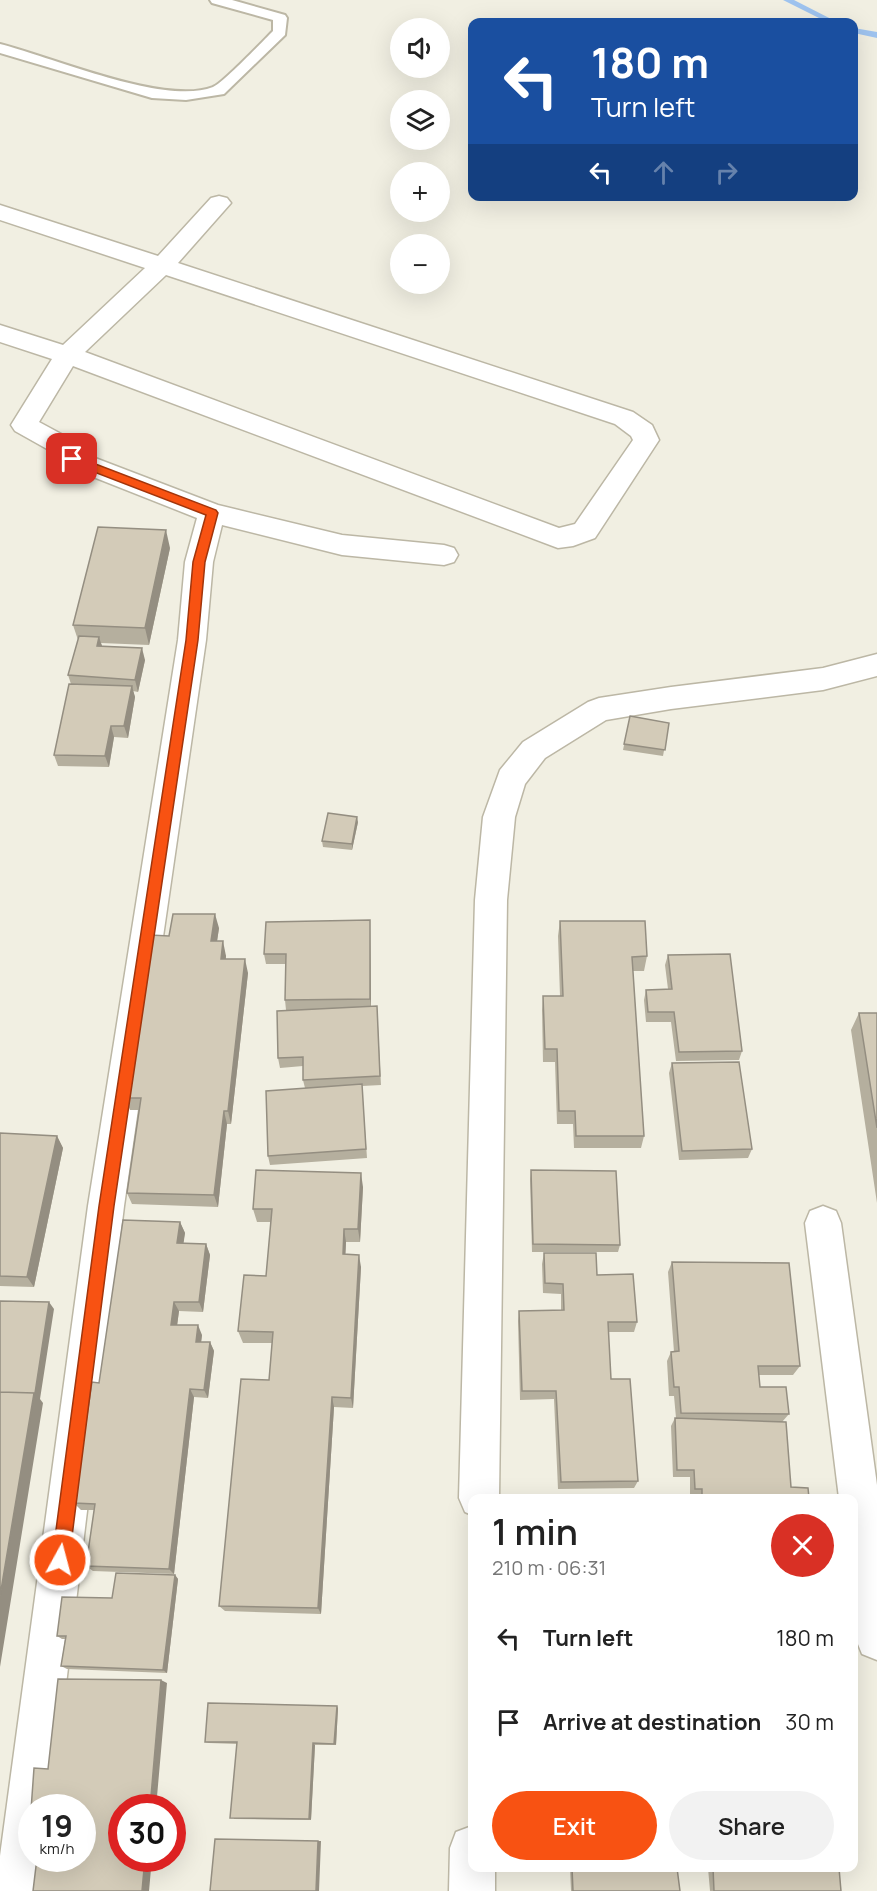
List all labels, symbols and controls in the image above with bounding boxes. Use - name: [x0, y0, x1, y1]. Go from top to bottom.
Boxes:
- map controls: [390, 18, 450, 294]
- button: sound: [390, 18, 450, 78]
- text: 180 m: [591, 33, 709, 91]
- icon: left: [492, 42, 570, 120]
- text: Turn left: [591, 88, 695, 125]
- button: layers: [390, 90, 450, 150]
- icon: left: [584, 156, 617, 189]
- icon: ahead: [647, 156, 680, 189]
- icon: right: [710, 156, 743, 189]
- button: +: [390, 162, 450, 222]
- button: −: [390, 234, 450, 294]
- pin: [46, 433, 97, 484]
- icon: arrive: [55, 442, 88, 475]
- text: 1 min: [492, 1507, 578, 1556]
- button: close: [771, 1514, 834, 1577]
- position arrow: [28, 1528, 92, 1592]
- text: 210 m · 06:31: [492, 1554, 606, 1581]
- icon: left: [492, 1622, 525, 1655]
- text: Turn left: [543, 1623, 633, 1653]
- text: 180 m: [776, 1623, 834, 1653]
- icon: arrive: [492, 1706, 525, 1739]
- text: Arrive at destination: [543, 1707, 761, 1737]
- text: 30 m: [785, 1707, 834, 1737]
- button: Exit: [492, 1791, 657, 1860]
- button: Share: [669, 1791, 834, 1860]
- speed limit sign: 30: [108, 1794, 186, 1872]
- text: 19: [41, 1805, 73, 1846]
- text: km/h: [40, 1838, 74, 1859]

